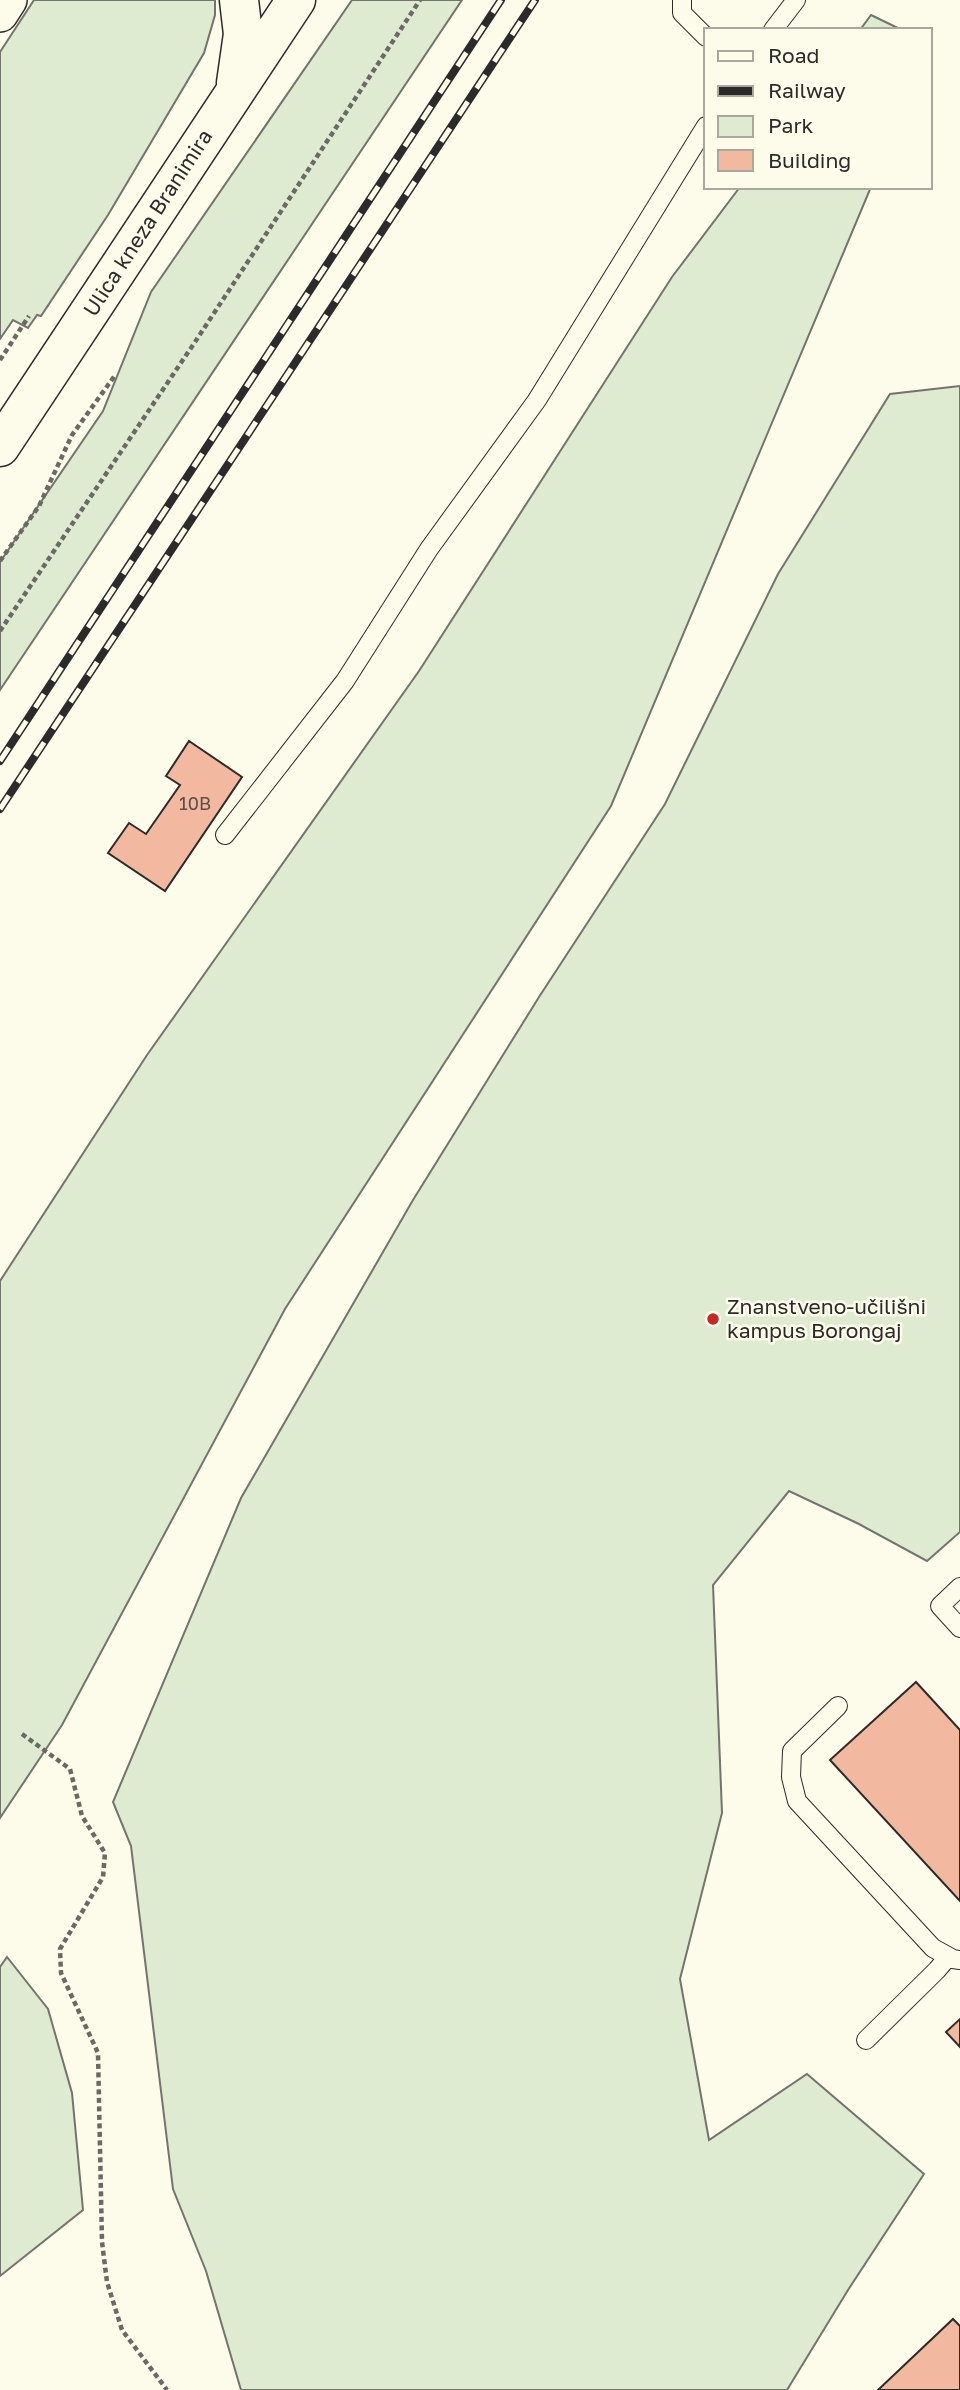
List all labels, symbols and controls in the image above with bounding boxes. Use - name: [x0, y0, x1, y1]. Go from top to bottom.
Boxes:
- legend: [704, 28, 932, 189]
- text: Road: [768, 42, 819, 68]
- text: Railway: [768, 77, 846, 103]
- text: Park: [768, 112, 814, 138]
- street label: Ulica kneza Branimira: [77, 124, 217, 321]
- text: Building: [768, 147, 851, 173]
- house number: 10B: [179, 792, 211, 814]
- place label: Znanstveno-učilišni kampus Borongaj: [727, 1293, 926, 1343]
- marker: Znanstveno-učilišni kampus Borongaj: [705, 1311, 721, 1327]

